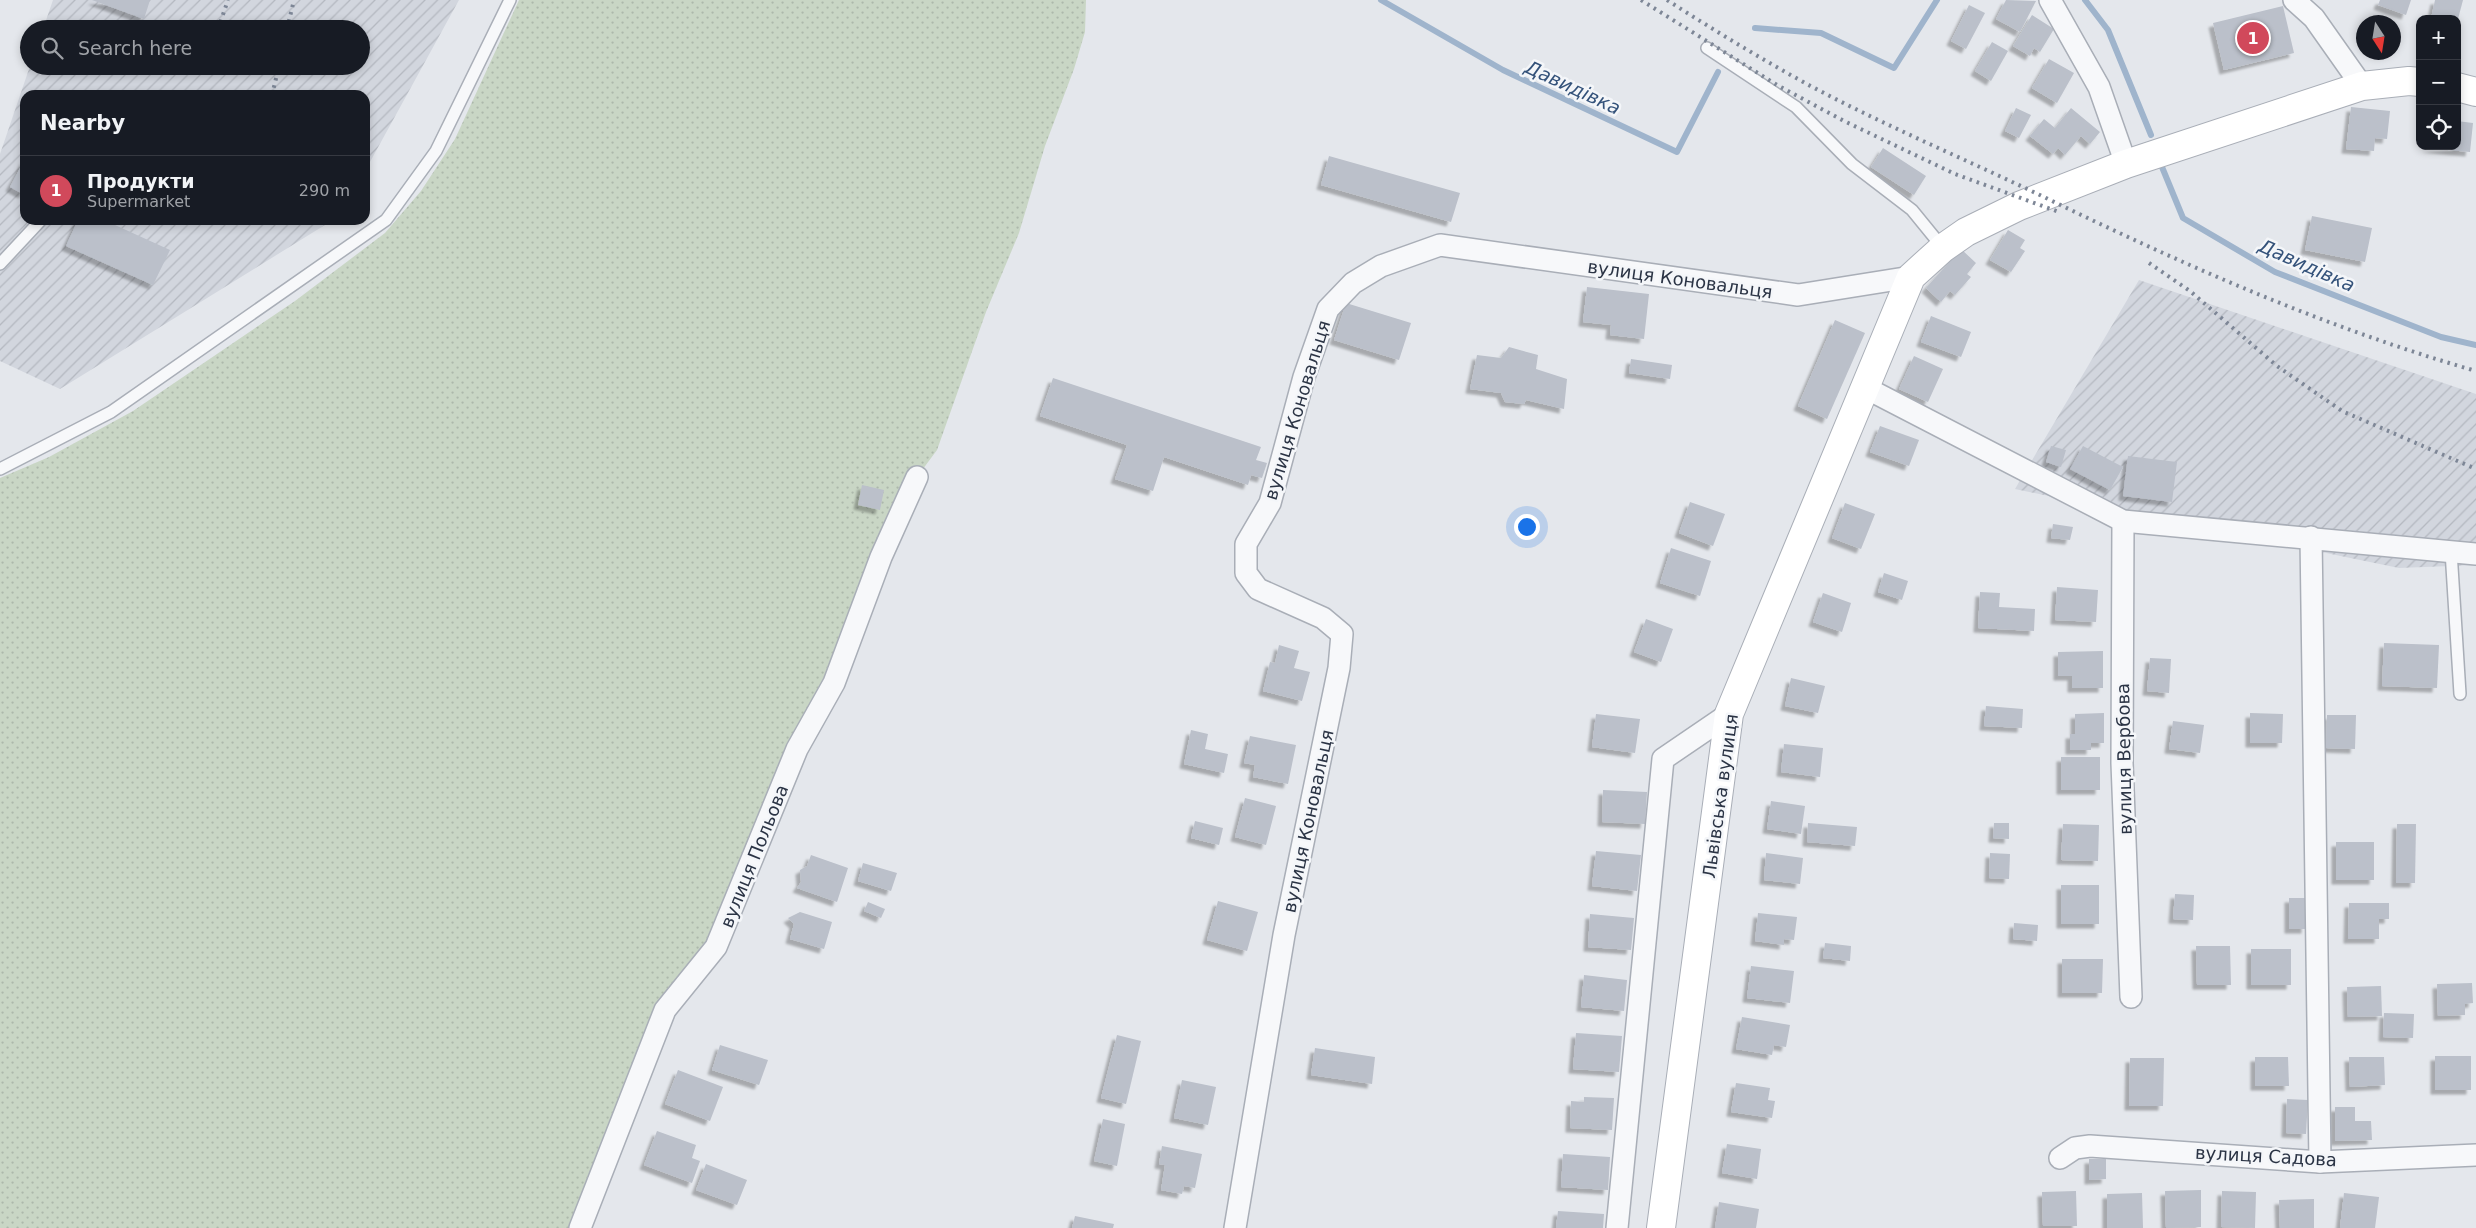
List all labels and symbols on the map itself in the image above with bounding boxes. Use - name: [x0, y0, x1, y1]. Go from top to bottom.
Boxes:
- north arrow: [2356, 15, 2401, 60]
- pin: 1: [2237, 19, 2269, 57]
- water label: Давидівка: [1521, 55, 1624, 119]
- water label: Давидівка: [2255, 234, 2358, 296]
- street label: вулиця Коновальця: [1586, 256, 1774, 302]
- street label: вулиця Коновальця: [1260, 318, 1334, 502]
- your location: [1514, 514, 1540, 540]
- street label: вулиця Вербова: [2112, 683, 2136, 835]
- street label: Львівська вулиця: [1698, 712, 1742, 880]
- street label: вулиця Коновальця: [1278, 728, 1338, 914]
- street label: вулиця Польова: [716, 781, 792, 931]
- street label: вулиця Садова: [2195, 1142, 2337, 1170]

